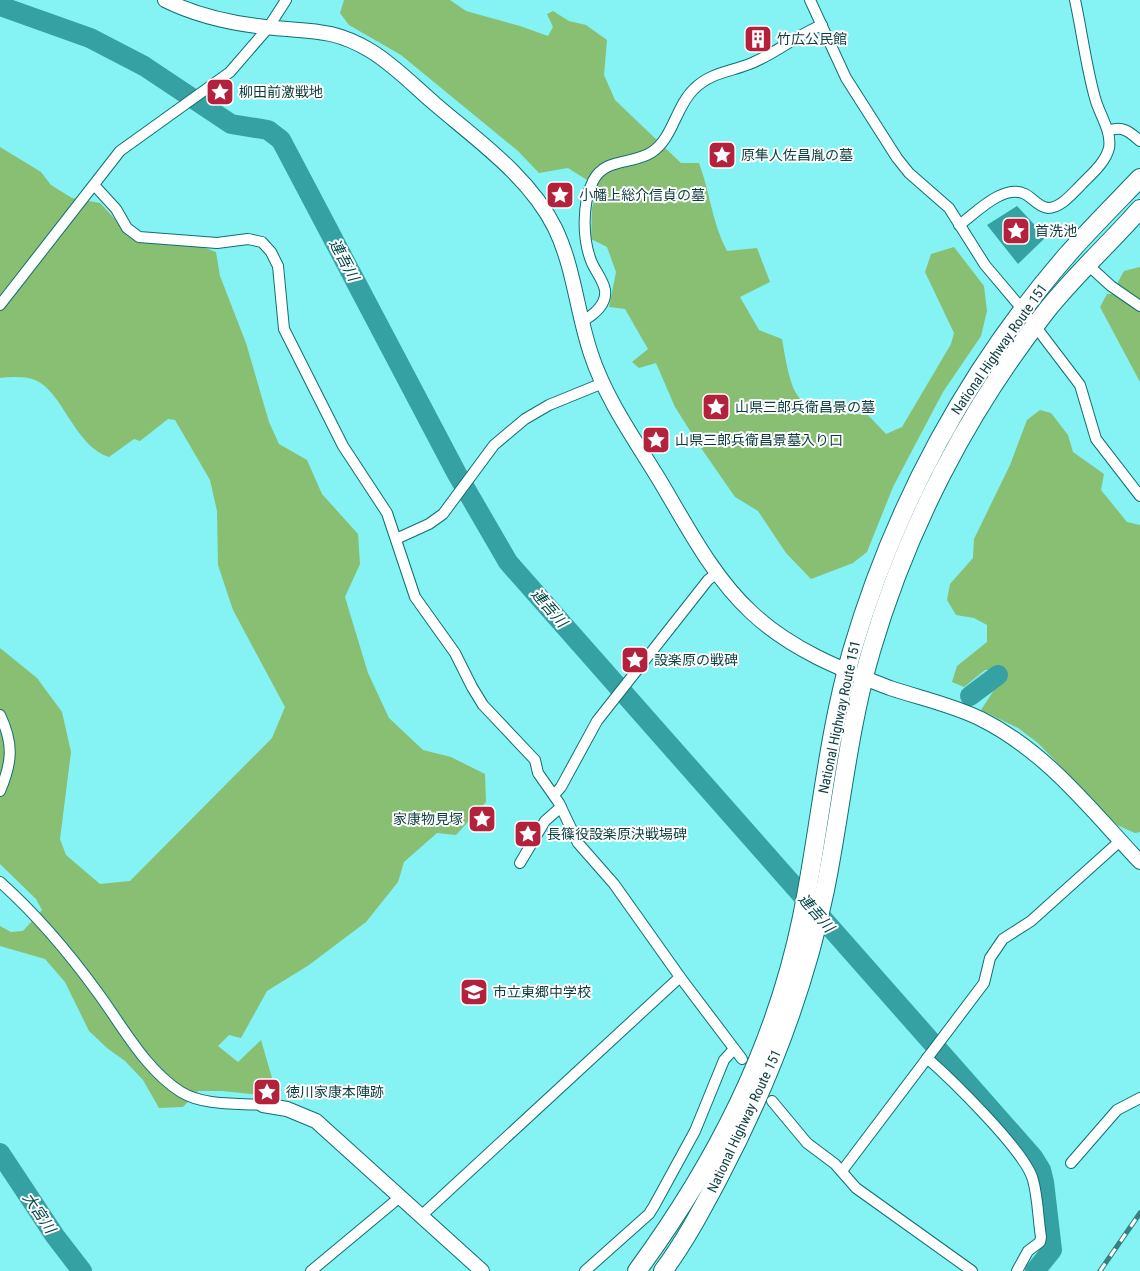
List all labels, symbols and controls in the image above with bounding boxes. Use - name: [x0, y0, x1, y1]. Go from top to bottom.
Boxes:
- building icon: 竹広公民館: [743, 24, 773, 54]
- place label: 竹広公民館: [777, 31, 847, 47]
- place icon: 柳田前激戦地: [205, 77, 235, 107]
- place label: 柳田前激戦地: [239, 84, 323, 100]
- place icon: 原隼人佐昌胤の墓: [707, 140, 737, 170]
- place label: 原隼人佐昌胤の墓: [741, 147, 853, 163]
- place icon: 小幡上総介信貞の墓: [545, 180, 575, 210]
- place label: 小幡上総介信貞の墓: [579, 187, 705, 203]
- place icon: 首洗池: [1001, 216, 1031, 246]
- place label: 首洗池: [1035, 223, 1077, 239]
- water label: 連吾川: [325, 236, 363, 286]
- street label: National Highway Route 151: [948, 281, 1050, 417]
- place icon: 山県三郎兵衛昌景の墓: [701, 392, 731, 422]
- place label: 山県三郎兵衛昌景の墓: [735, 399, 875, 415]
- place icon: 山県三郎兵衛昌景墓入り口: [641, 425, 671, 455]
- place label: 山県三郎兵衛昌景墓入り口: [675, 432, 843, 448]
- water label: 連吾川: [527, 585, 572, 632]
- street label: National Highway Route 151: [815, 639, 863, 795]
- place icon: 設楽原の戦碑: [620, 645, 650, 675]
- place label: 設楽原の戦碑: [654, 652, 738, 668]
- place icon: 家康物見塚: [467, 804, 497, 834]
- place label: 家康物見塚: [393, 811, 463, 827]
- place icon: 長篠役設楽原決戦場碑: [513, 819, 543, 849]
- place label: 長篠役設楽原決戦場碑: [547, 826, 687, 842]
- water label: 連吾川: [794, 890, 839, 937]
- school or university icon: 市立東郷中学校: [459, 977, 489, 1007]
- place label: 市立東郷中学校: [493, 984, 591, 1000]
- street label: National Highway Route 151: [704, 1047, 784, 1195]
- place icon: 徳川家康本陣跡: [252, 1077, 282, 1107]
- place label: 徳川家康本陣跡: [286, 1084, 384, 1100]
- water label: 大宮川: [19, 1189, 60, 1238]

